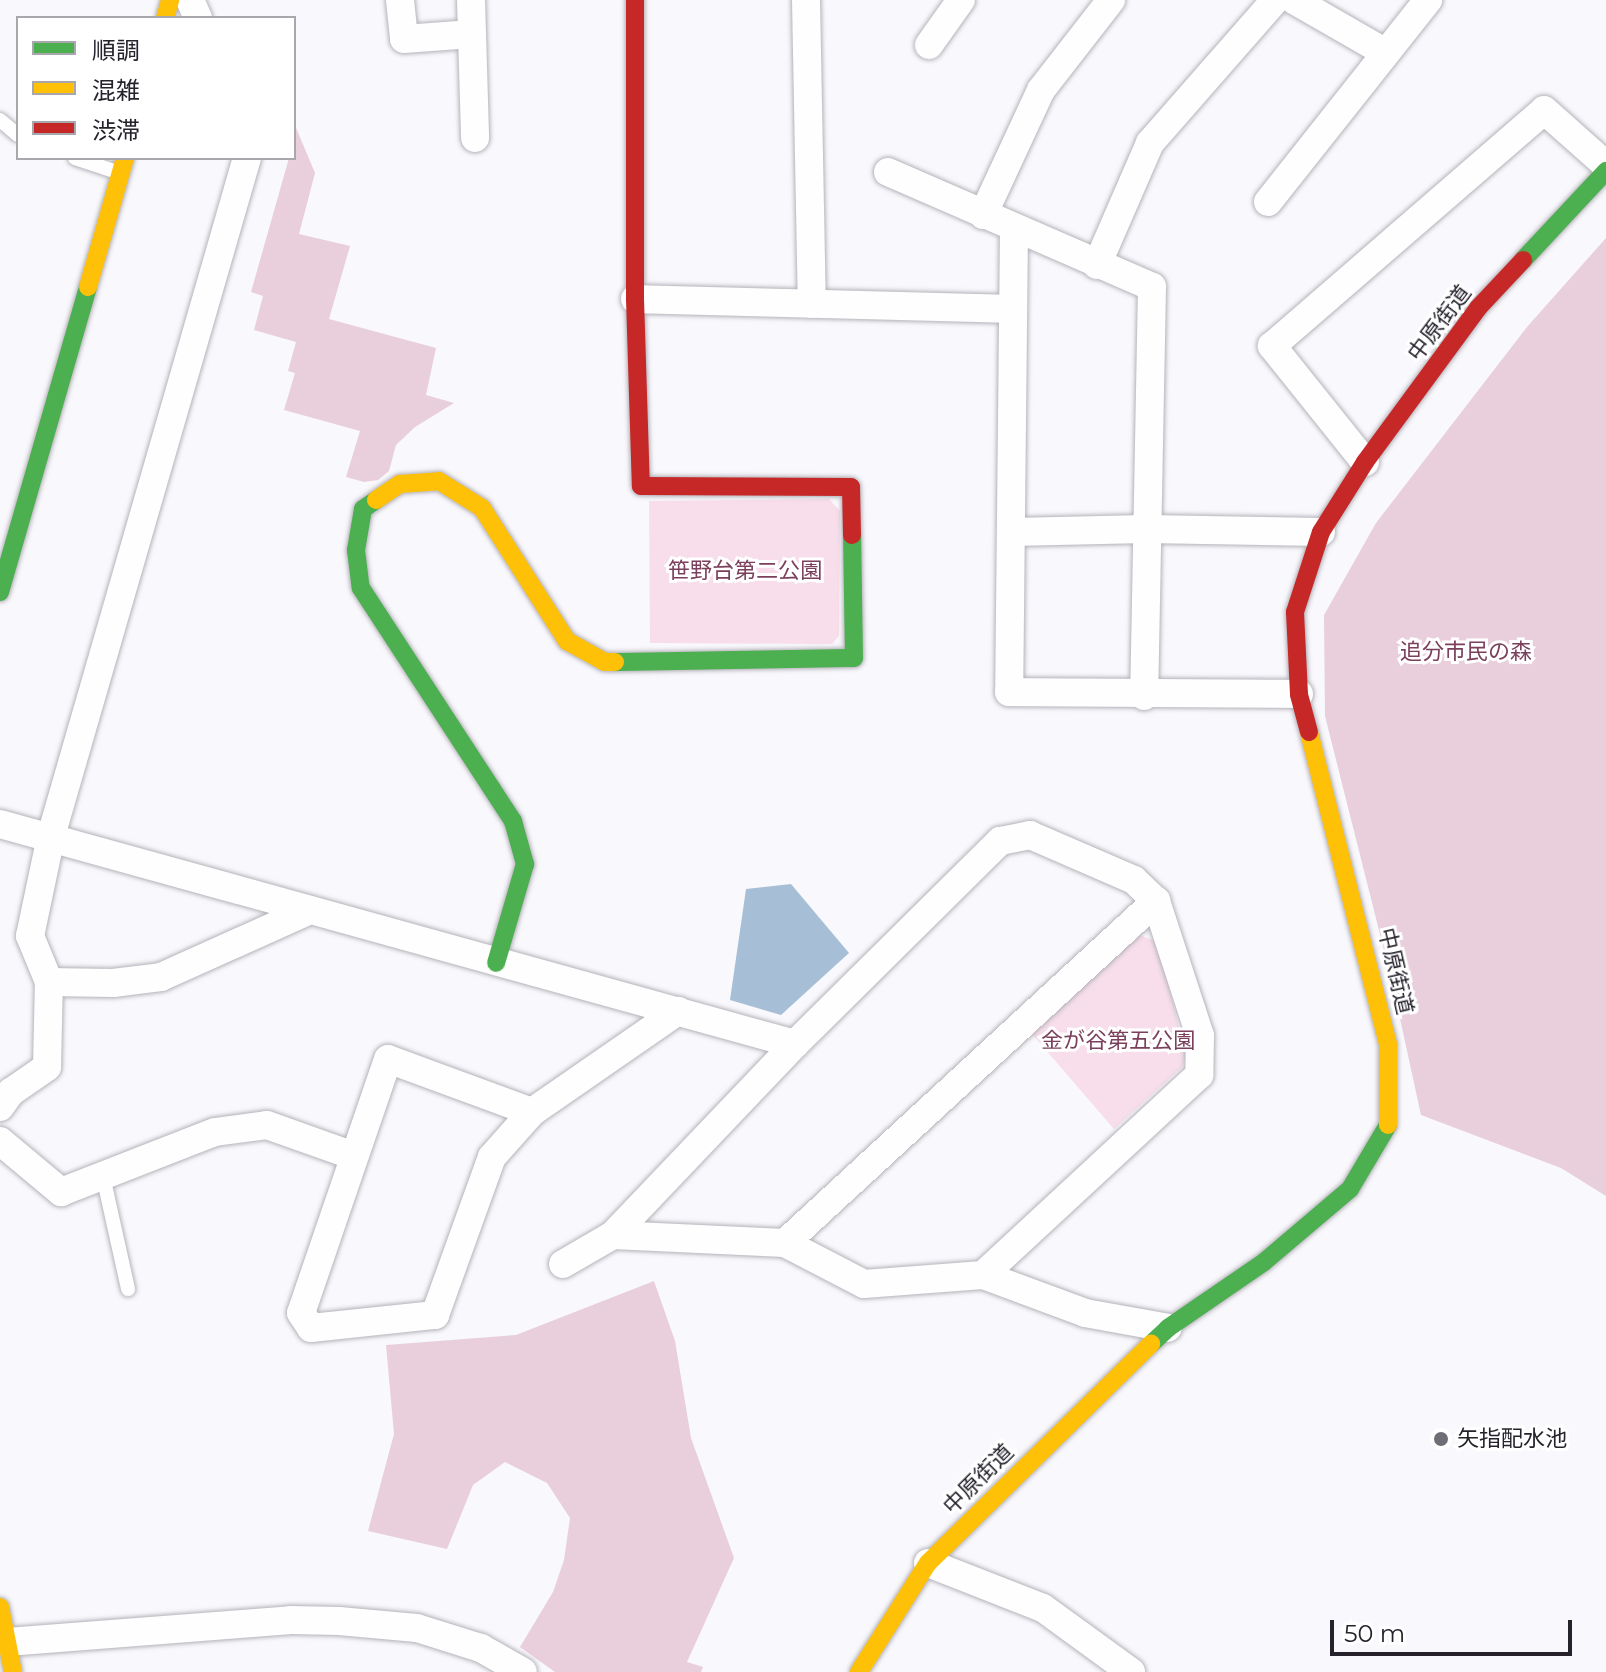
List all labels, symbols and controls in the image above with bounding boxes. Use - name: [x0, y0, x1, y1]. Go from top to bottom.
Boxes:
- legend: [16, 16, 296, 160]
- text: 順調: [92, 36, 140, 65]
- text: 混雑: [92, 76, 140, 105]
- text: 渋滞: [92, 116, 140, 145]
- street label: 中原街道: [1402, 280, 1476, 366]
- park label: 笹野台第二公園: [668, 558, 822, 584]
- park label: 追分市民の森: [1400, 639, 1532, 665]
- street label: 中原街道: [1373, 925, 1419, 1017]
- park label: 金が谷第五公園: [1041, 1028, 1195, 1054]
- place label: 矢指配水池: [1457, 1426, 1567, 1452]
- marker: 矢指配水池: [1432, 1430, 1450, 1448]
- street label: 中原街道: [938, 1439, 1018, 1519]
- scale bar: [1334, 1604, 1576, 1654]
- text: 50 m: [1344, 1619, 1405, 1648]

